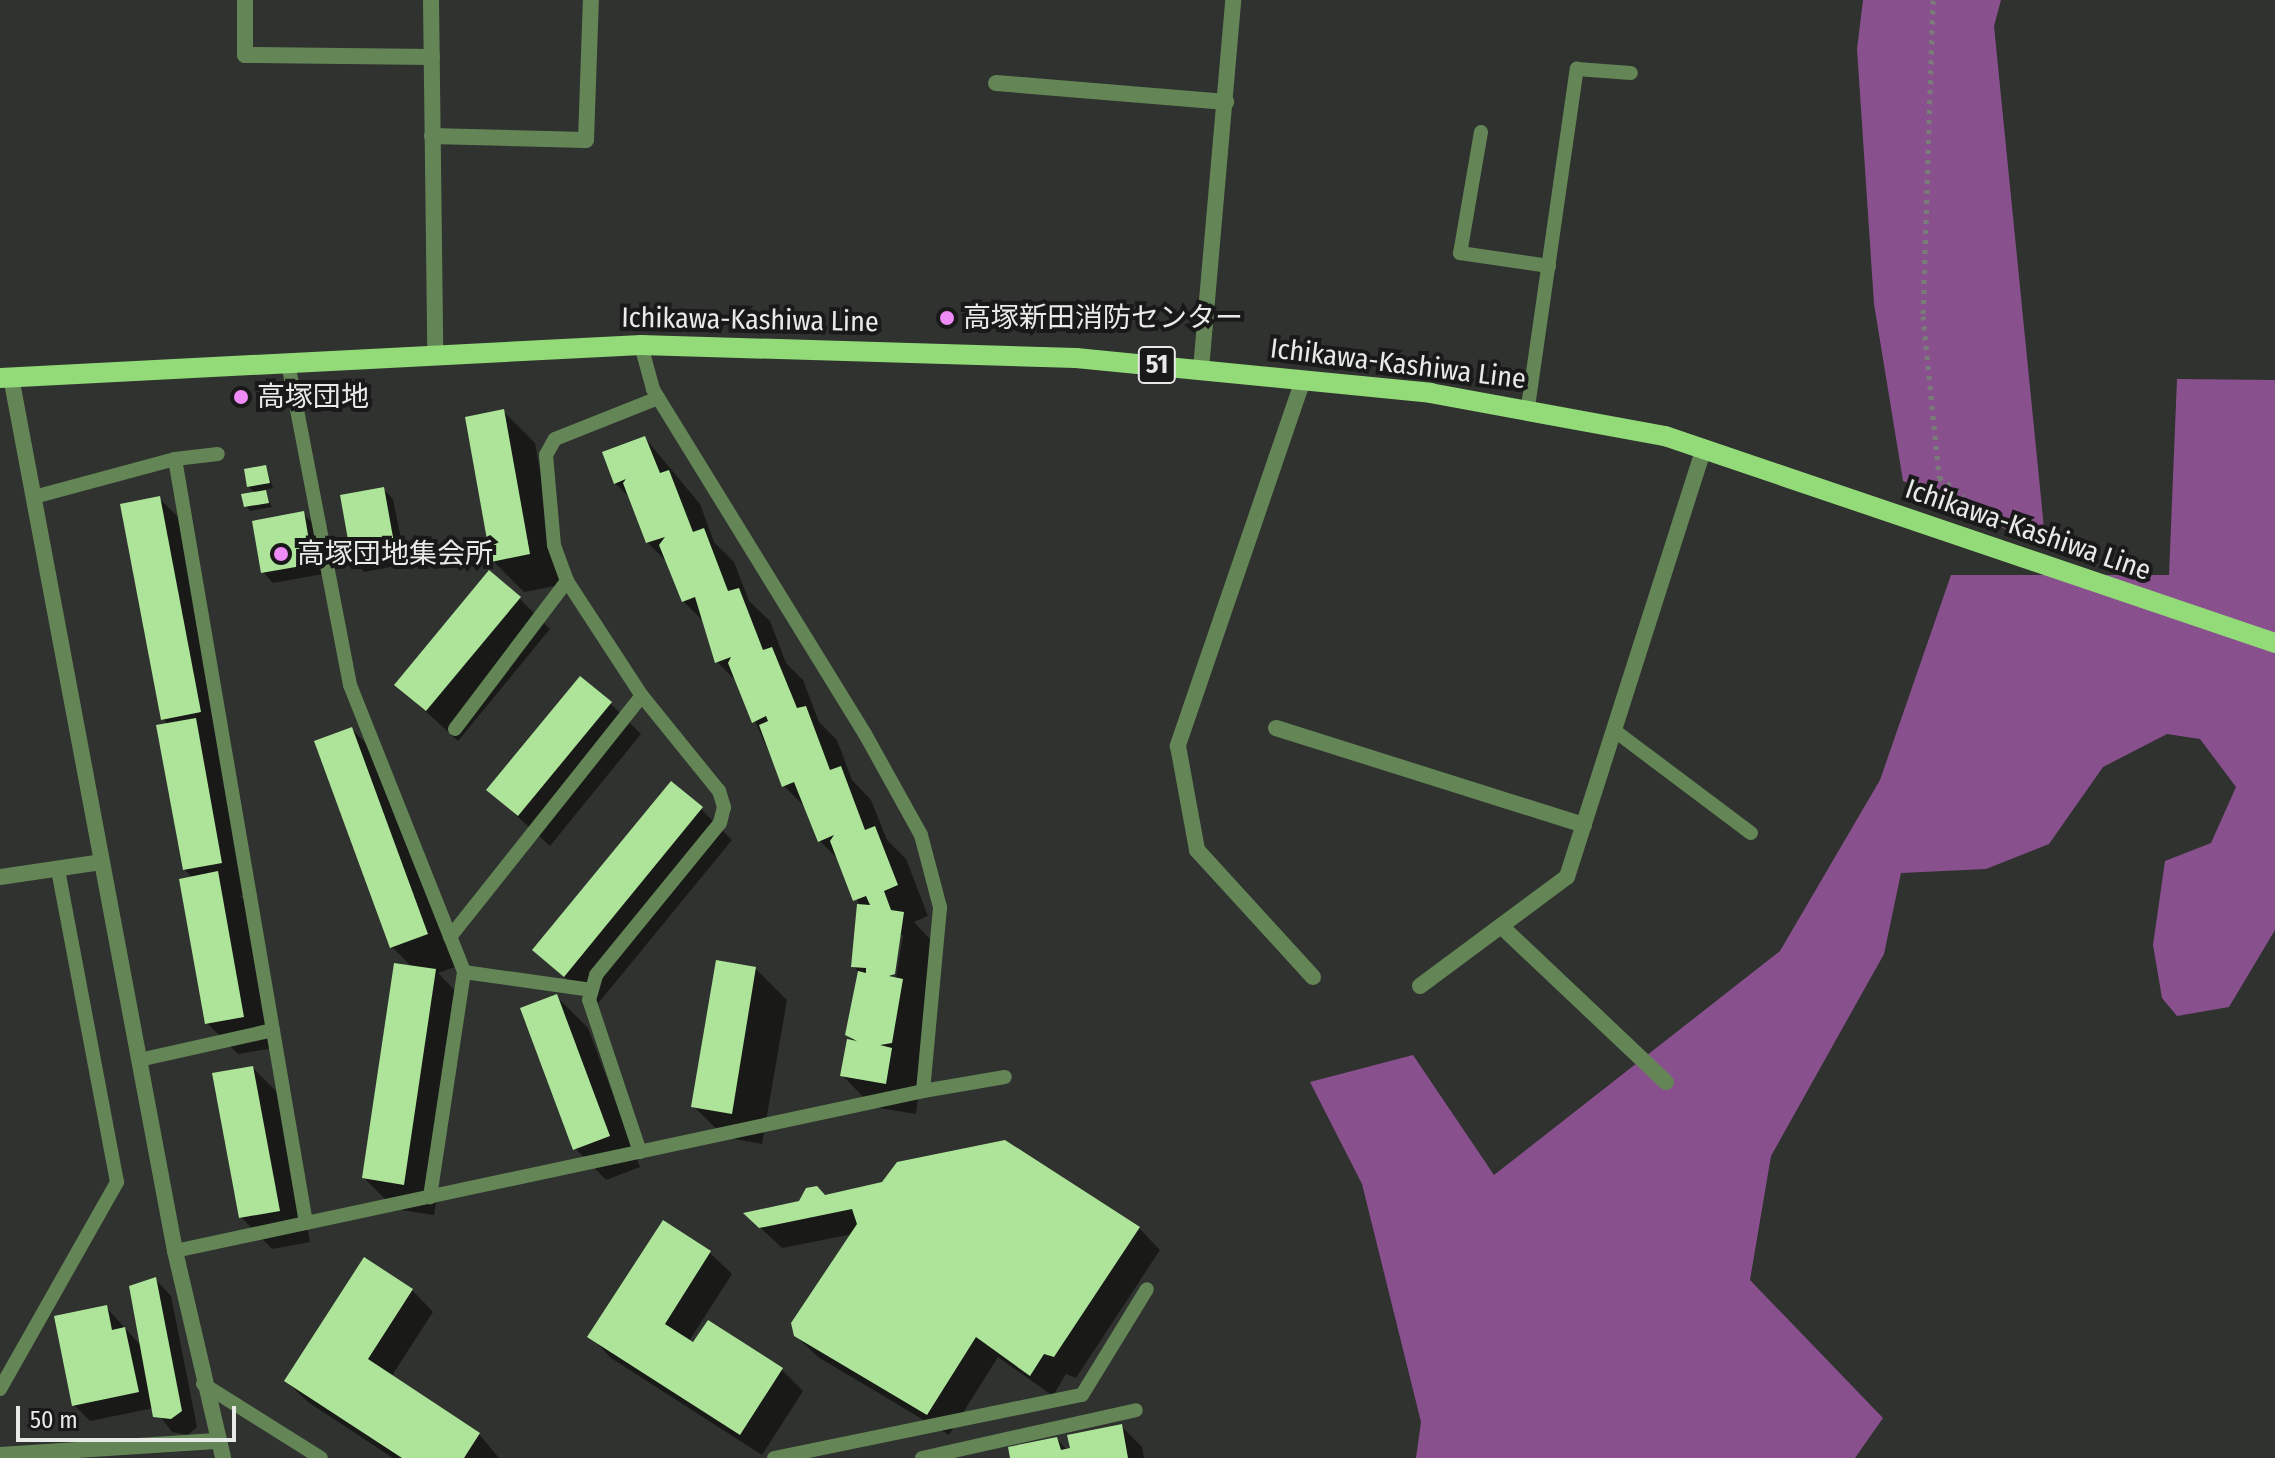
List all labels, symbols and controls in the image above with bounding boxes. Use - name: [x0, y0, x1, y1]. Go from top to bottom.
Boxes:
- street label: Ichikawa-Kashiwa Line: [621, 301, 879, 339]
- place label: 高塚新田消防センター: [963, 301, 1243, 335]
- marker: 高塚新田消防センター: [938, 309, 956, 327]
- street label: Ichikawa-Kashiwa Line: [1268, 332, 1528, 396]
- road number: 51: [1137, 343, 1177, 387]
- place label: 高塚団地: [257, 380, 369, 414]
- marker: 高塚団地: [232, 388, 250, 406]
- street label: Ichikawa-Kashiwa Line: [1901, 472, 2155, 588]
- place label: 高塚団地集会所: [297, 537, 493, 571]
- marker: 高塚団地集会所: [272, 545, 290, 563]
- scale bar: [20, 1390, 240, 1440]
- text: 50 m: [30, 1406, 78, 1434]

